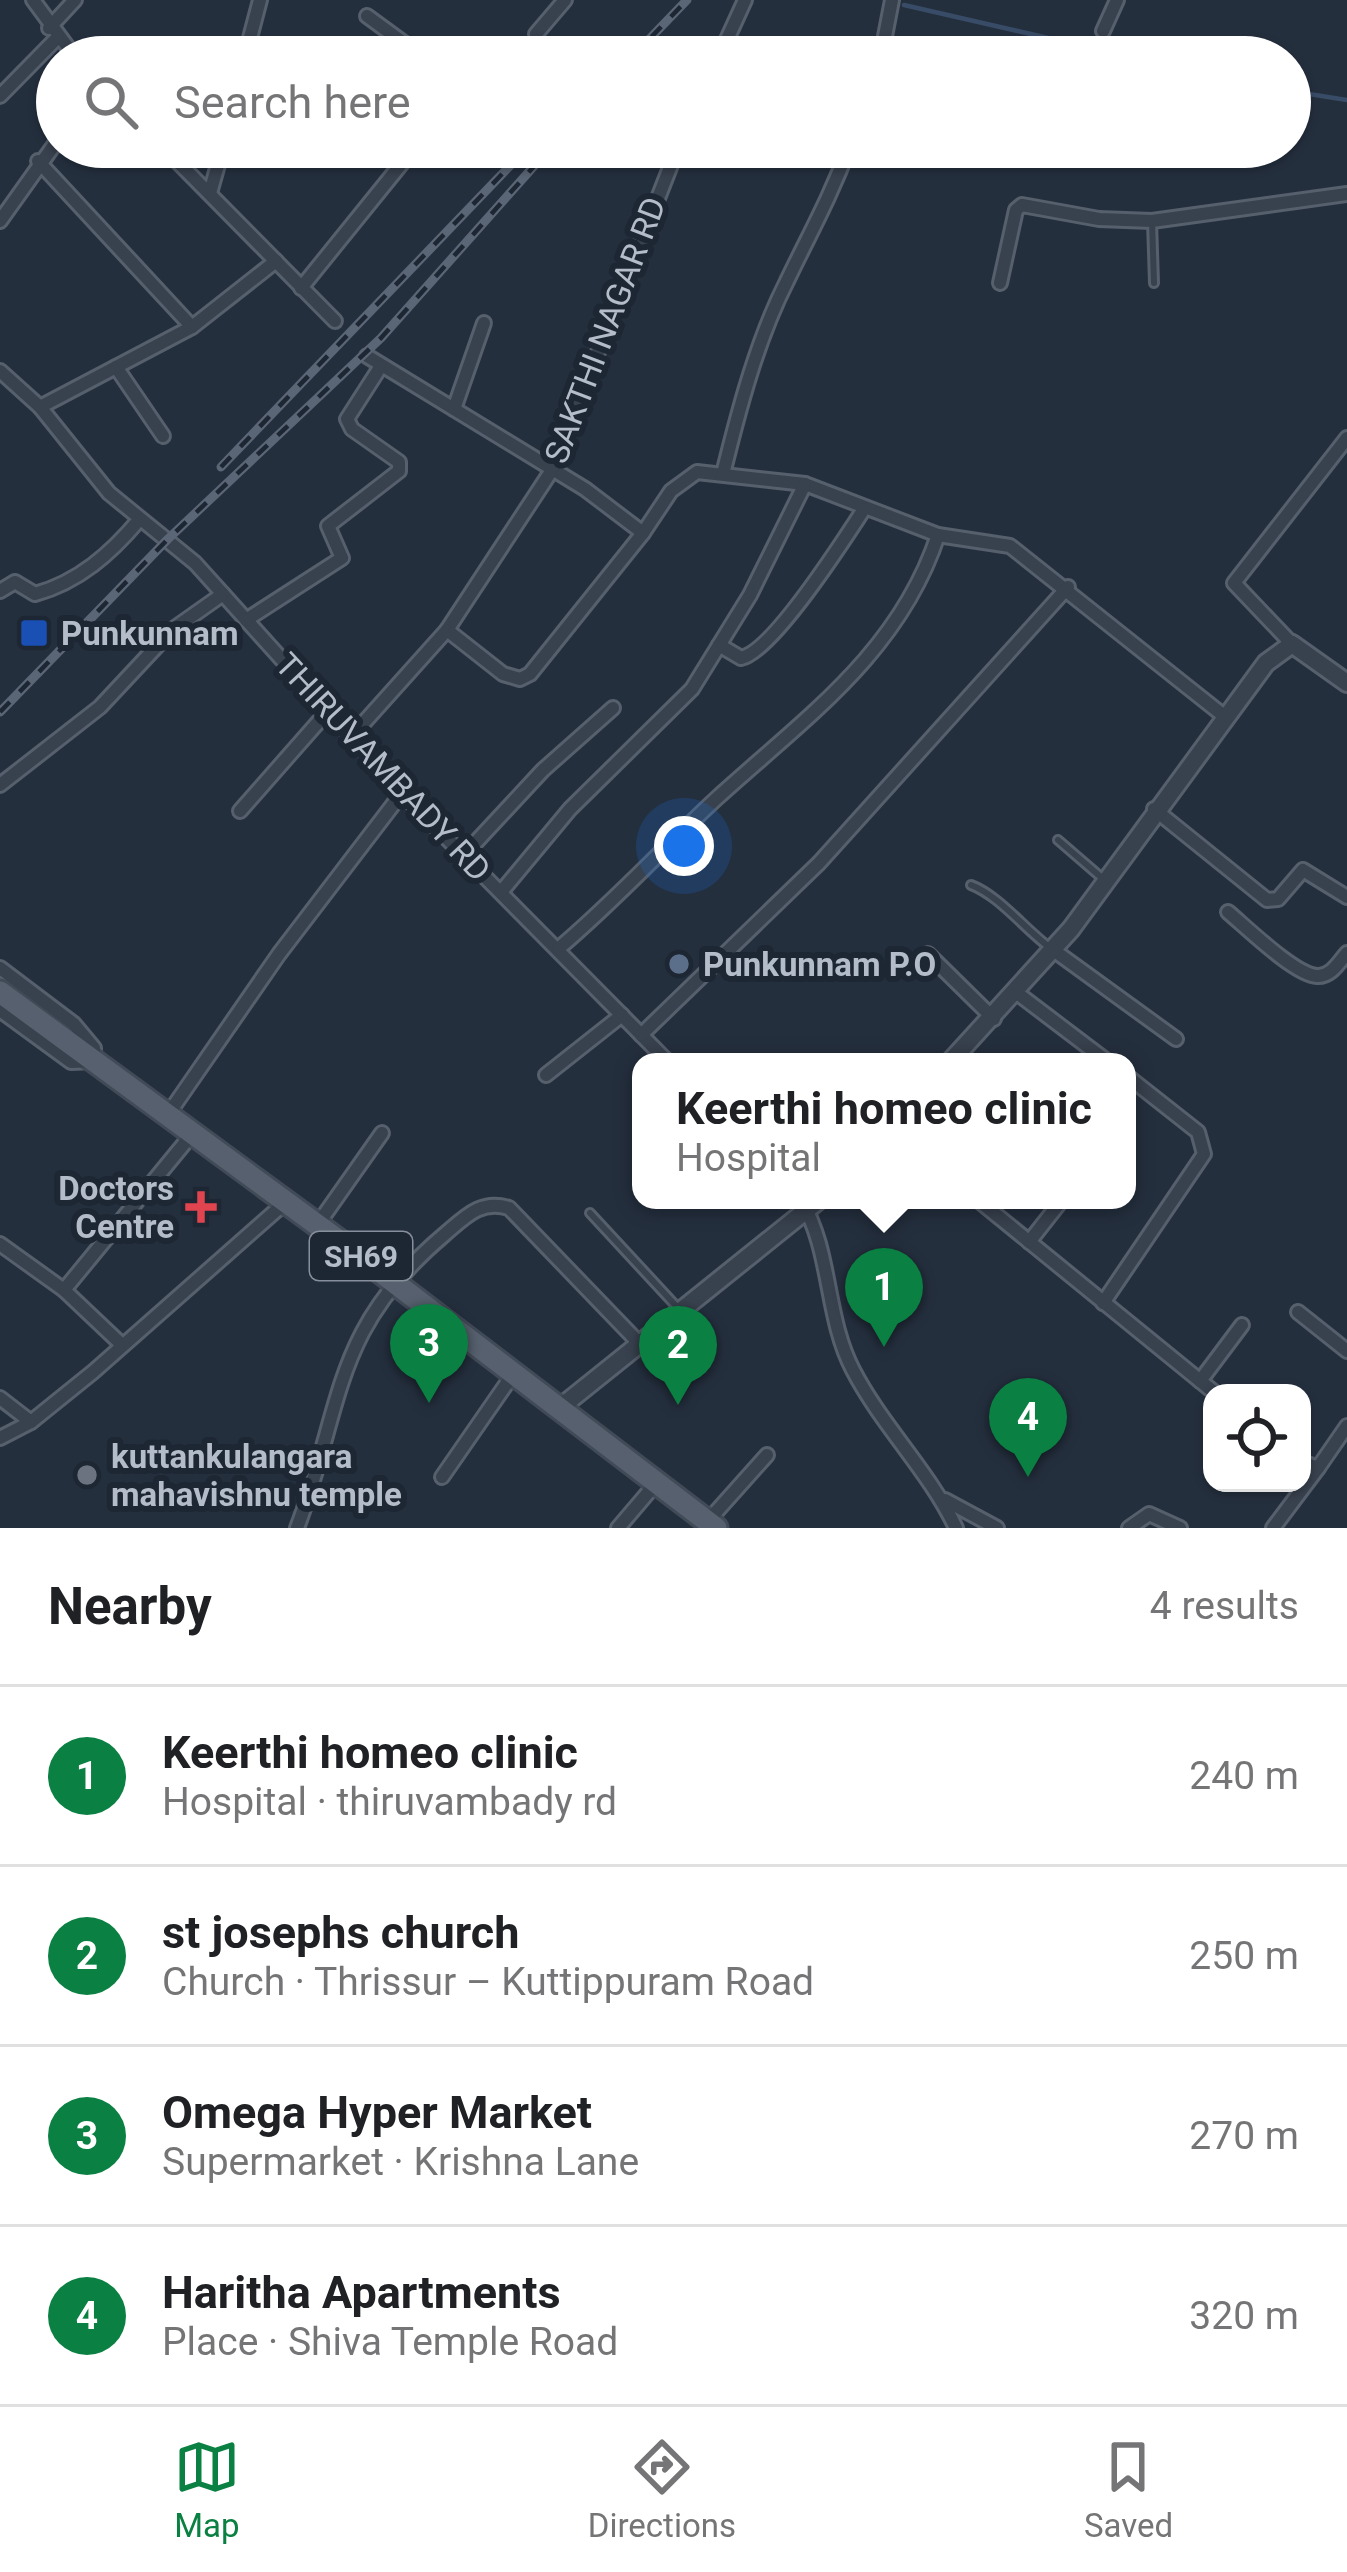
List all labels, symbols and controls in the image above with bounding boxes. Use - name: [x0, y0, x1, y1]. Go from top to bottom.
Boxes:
- search box: [36, 36, 1311, 168]
- icon: search: [78, 69, 144, 135]
- text: Search here: [174, 76, 411, 129]
- street label: SAKTHI NAGAR RD: [536, 191, 674, 469]
- place label: Punkunnam: [61, 614, 239, 653]
- marker: Punkunnam: [18, 617, 50, 649]
- street label: THIRUVAMBADY RD: [267, 645, 499, 889]
- your location: [654, 816, 714, 876]
- place label: Punkunnam P.O: [703, 945, 936, 984]
- marker: Punkunnam P.O: [666, 951, 692, 977]
- popup: [632, 1053, 1136, 1209]
- text: Keerthi homeo clinic: [676, 1082, 1092, 1135]
- text: Hospital: [676, 1135, 821, 1181]
- place label: Doctors Centre: [58, 1169, 174, 1246]
- marker: Doctors Centre: [185, 1191, 217, 1223]
- road number: SH69: [310, 1232, 412, 1280]
- pin: 1: [845, 1248, 923, 1347]
- pin: 3: [390, 1304, 468, 1403]
- pin: 2: [639, 1306, 717, 1405]
- pin: 4: [989, 1378, 1067, 1477]
- map controls: [1203, 1384, 1311, 1492]
- button: locate: [1203, 1384, 1311, 1492]
- place label: kuttankulangara mahavishnu temple: [111, 1437, 402, 1514]
- marker: kuttankulangara mahavishnu temple: [74, 1462, 100, 1488]
- text: Nearby: [48, 1577, 212, 1636]
- text: 4 results: [1150, 1583, 1299, 1629]
- text: Keerthi homeo clinic: [162, 1726, 578, 1779]
- text: 1: [76, 1753, 98, 1799]
- text: 240 m: [1189, 1753, 1299, 1799]
- text: Hospital · thiruvambady rd: [162, 1779, 617, 1825]
- text: st josephs church: [162, 1906, 519, 1959]
- text: 2: [76, 1933, 98, 1979]
- text: 250 m: [1189, 1933, 1299, 1979]
- text: Church · Thrissur – Kuttippuram Road: [162, 1959, 814, 2005]
- text: Omega Hyper Market: [162, 2086, 592, 2139]
- text: 3: [76, 2113, 98, 2159]
- text: 270 m: [1189, 2113, 1299, 2159]
- text: Supermarket · Krishna Lane: [162, 2139, 639, 2185]
- text: Haritha Apartments: [162, 2266, 561, 2319]
- text: 4: [76, 2293, 98, 2339]
- text: 320 m: [1189, 2293, 1299, 2339]
- text: Place · Shiva Temple Road: [162, 2319, 618, 2365]
- tab: Map: [174, 2434, 240, 2545]
- tab: Directions: [588, 2434, 736, 2545]
- tab: Saved: [1084, 2434, 1173, 2545]

